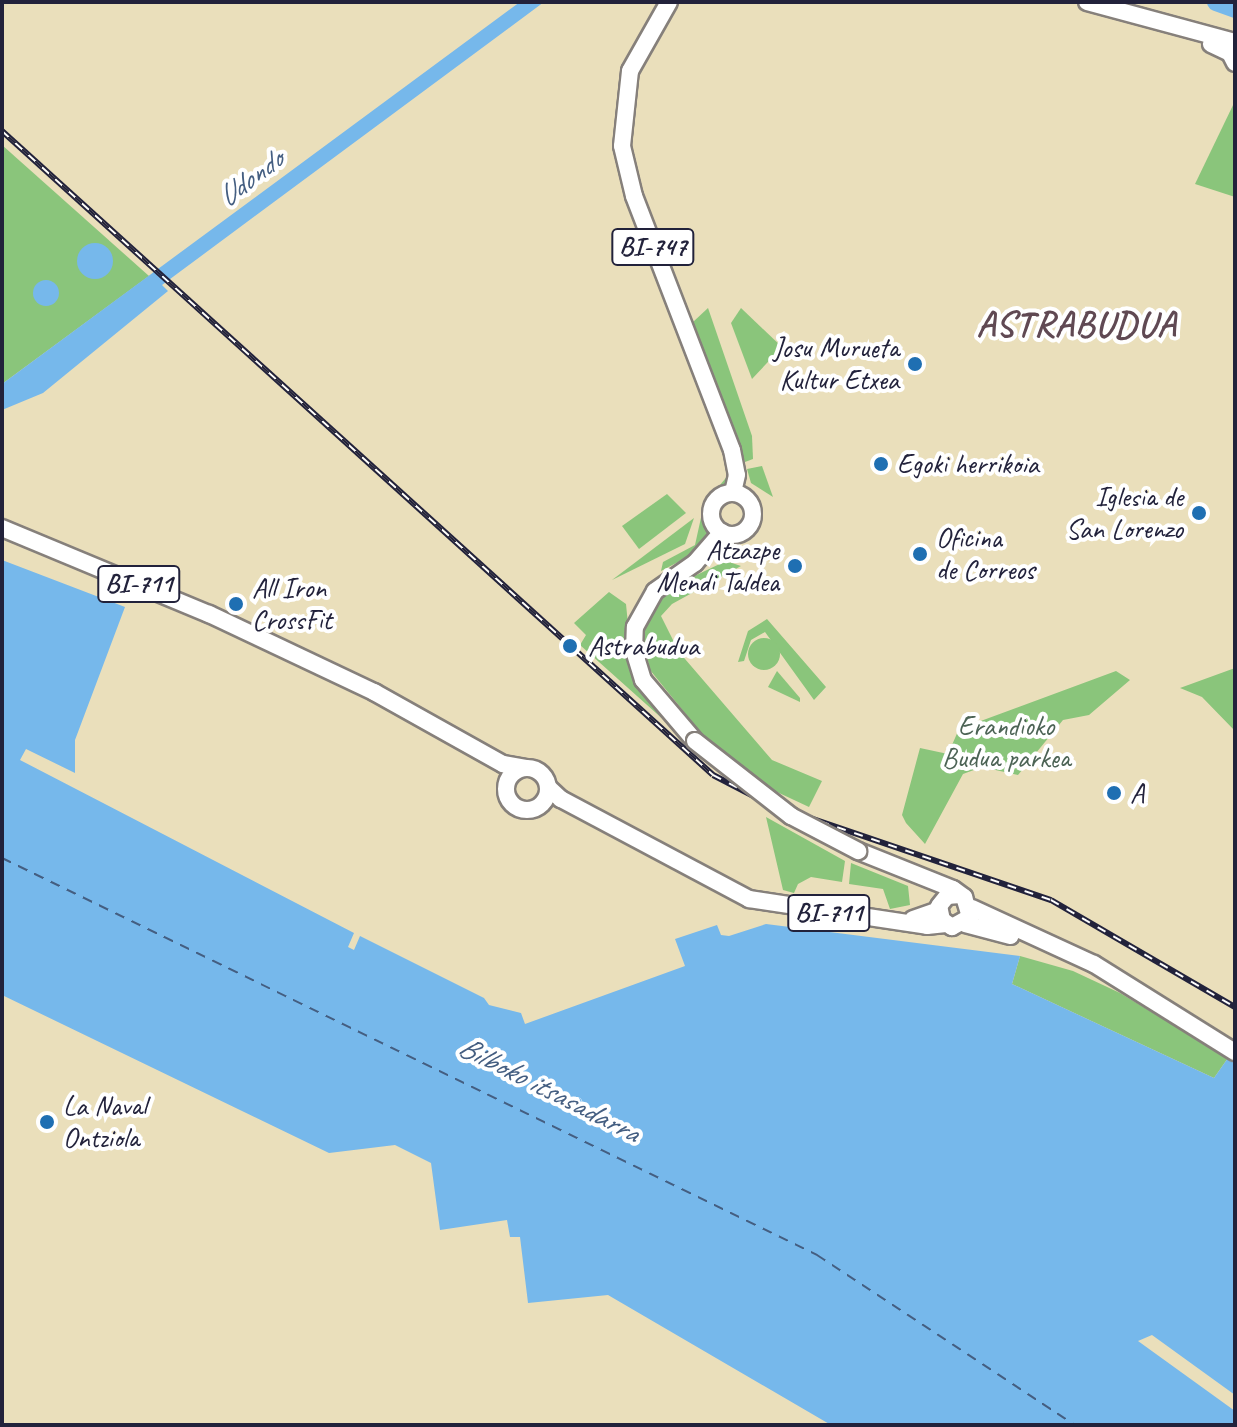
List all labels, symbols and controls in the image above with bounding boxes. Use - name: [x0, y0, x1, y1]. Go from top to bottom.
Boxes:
- water label: Udondo: [210, 142, 290, 214]
- road number: BI-747: [611, 225, 695, 269]
- district label: ASTRABUDUA: [977, 303, 1177, 347]
- place label: Josu Murueta Kultur Etxea: [773, 331, 899, 397]
- marker: Josu Murueta Kultur Etxea: [906, 355, 924, 373]
- place label: Egoki herrikoia: [897, 447, 1038, 481]
- marker: Egoki herrikoia: [872, 455, 890, 473]
- place label: Iglesia de San Lorenzo: [1066, 480, 1183, 546]
- marker: Iglesia de San Lorenzo: [1190, 504, 1208, 522]
- place label: Oficina de Correos: [936, 521, 1035, 587]
- place label: Atzazpe Mendi Taldea: [655, 533, 779, 599]
- marker: Oficina de Correos: [911, 545, 929, 563]
- marker: Atzazpe Mendi Taldea: [786, 557, 804, 575]
- road number: BI-711: [97, 562, 181, 606]
- place label: All Iron CrossFit: [252, 571, 332, 637]
- marker: All Iron CrossFit: [227, 595, 245, 613]
- place label: Astrabudua: [588, 629, 699, 663]
- marker: Astrabudua: [559, 635, 581, 657]
- park label: Erandioko Budua parkea: [942, 709, 1070, 775]
- place label: A: [1130, 776, 1144, 810]
- marker: A: [1105, 784, 1123, 802]
- road number: BI-711: [787, 891, 871, 935]
- water label: Bilboko itsasadarra: [453, 1028, 645, 1150]
- place label: La Naval Ontziola: [63, 1089, 148, 1155]
- marker: La Naval Ontziola: [38, 1113, 56, 1131]

